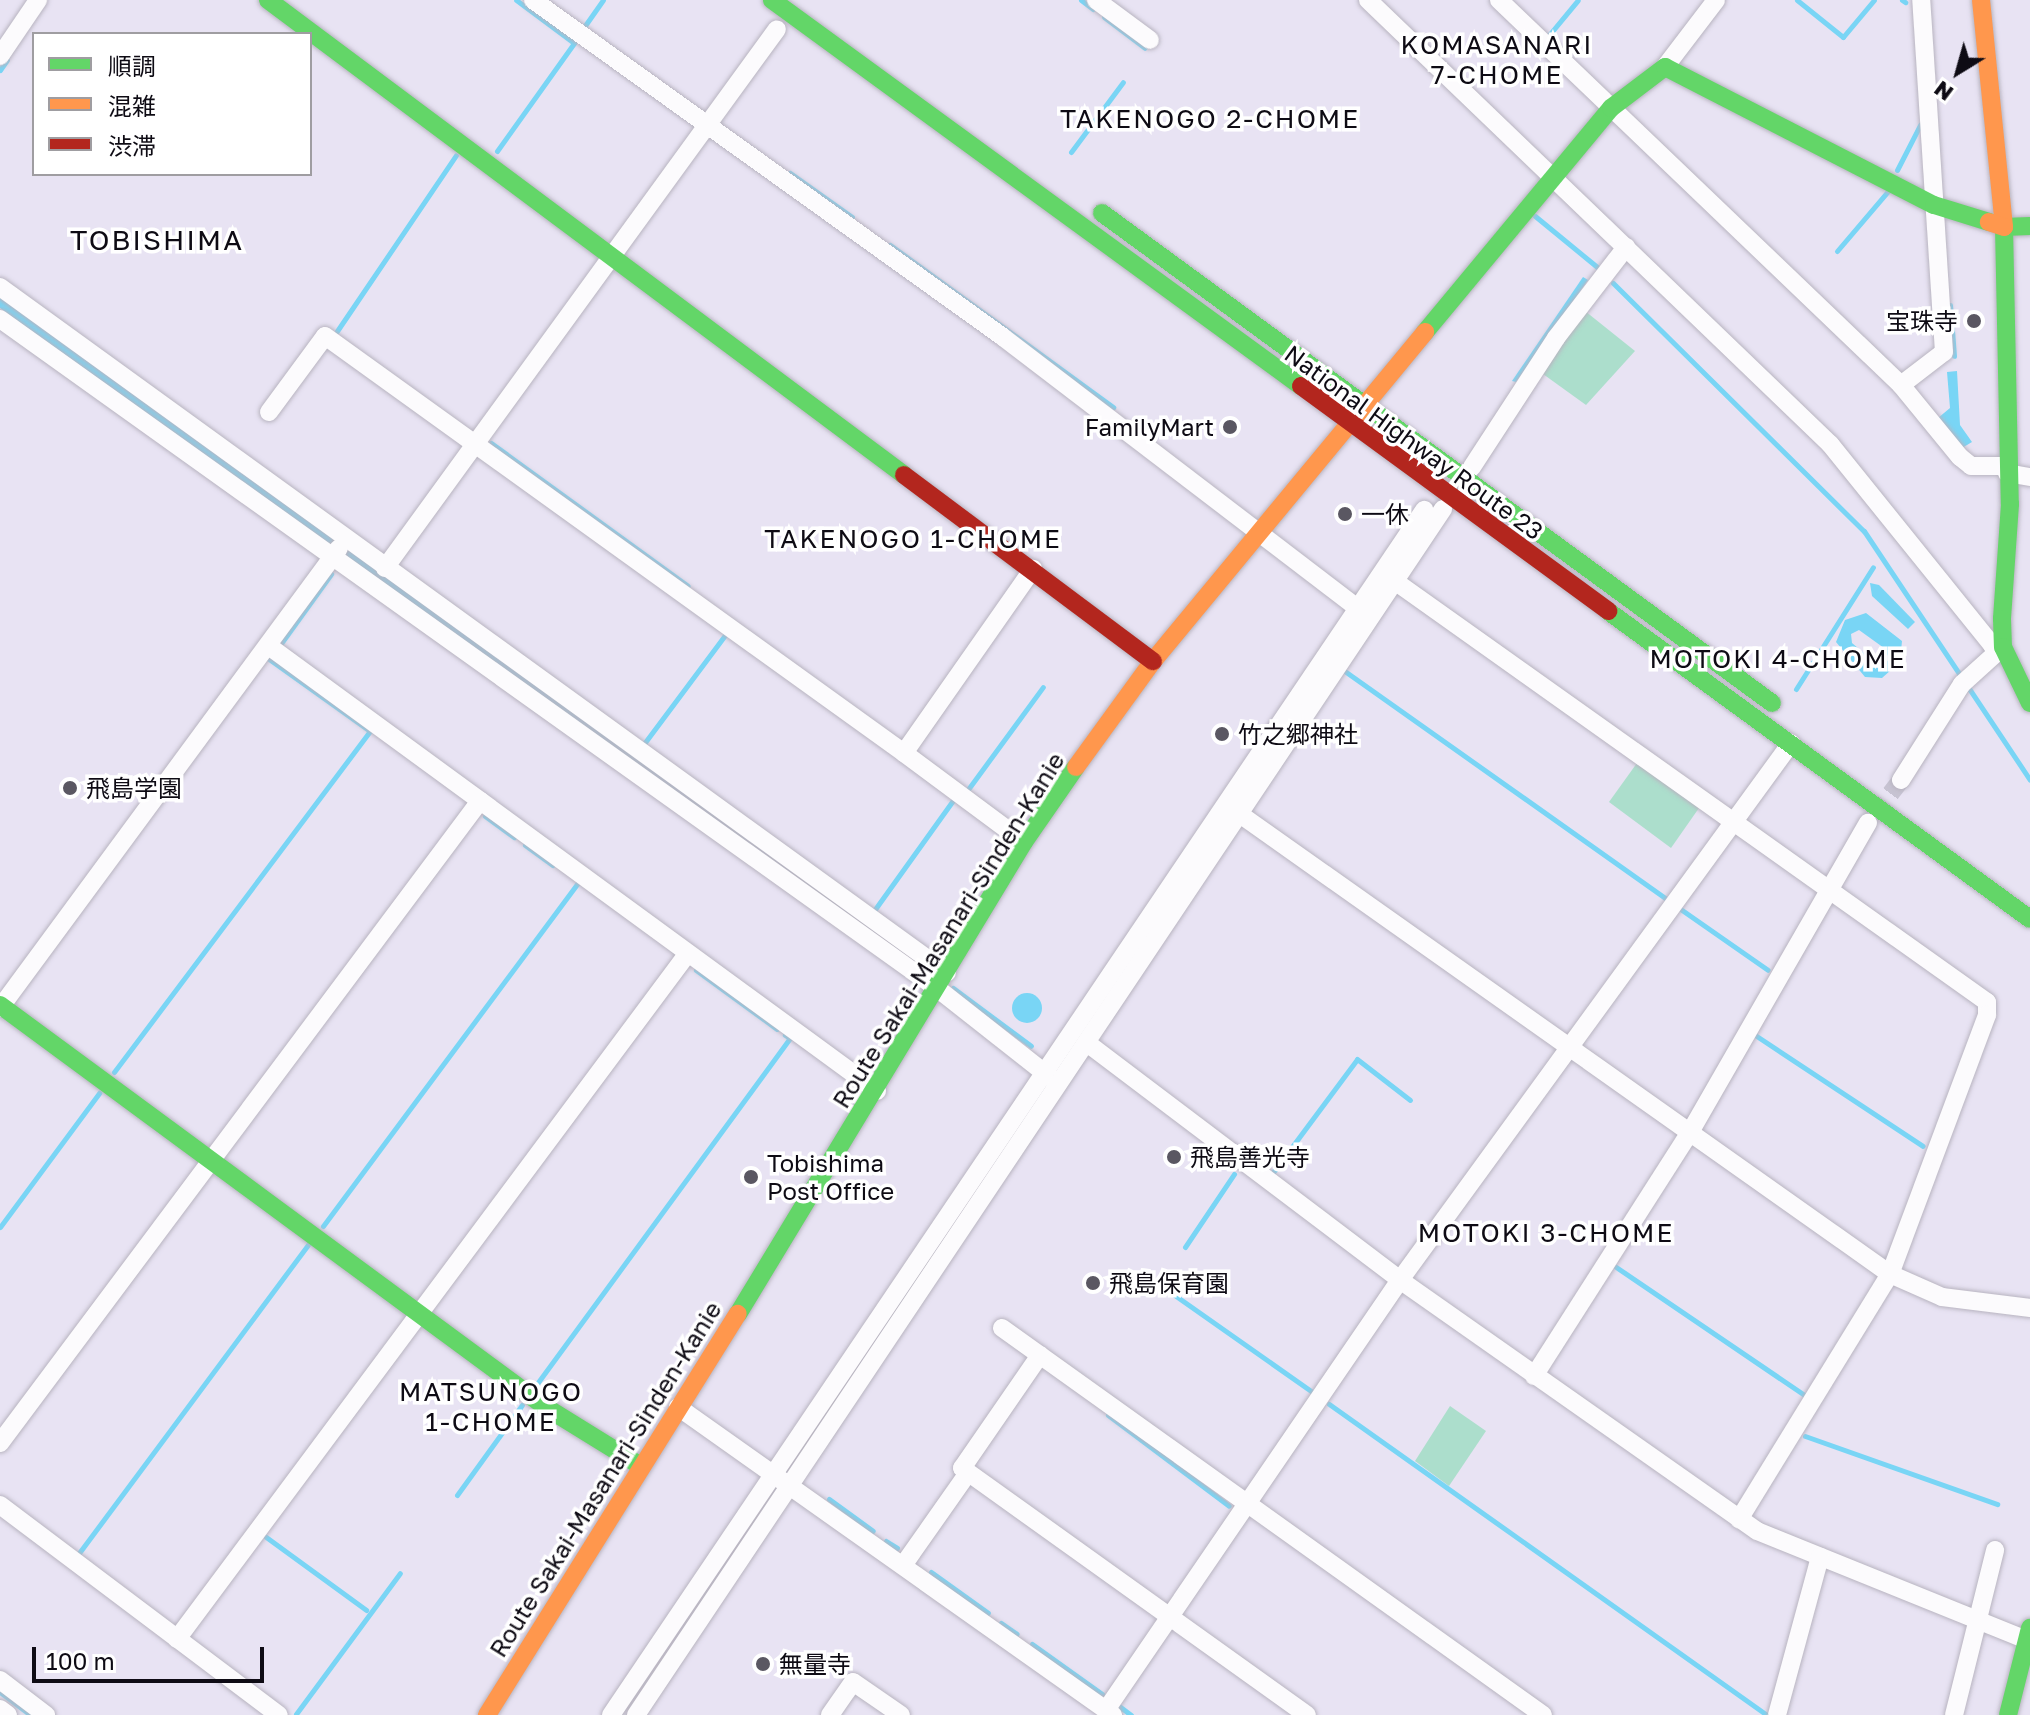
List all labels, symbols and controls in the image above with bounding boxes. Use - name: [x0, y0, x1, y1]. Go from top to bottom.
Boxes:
- district label: KOMASANARI 7-CHOME: [1400, 29, 1594, 90]
- legend: [32, 32, 312, 176]
- north arrow: [1918, 32, 1998, 112]
- text: 順調: [108, 51, 156, 80]
- text: N: [1928, 76, 1958, 107]
- text: 混雑: [108, 91, 156, 120]
- district label: TAKENOGO 2-CHOME: [1060, 103, 1360, 135]
- text: 渋滞: [108, 131, 156, 160]
- district label: TOBISHIMA: [70, 223, 244, 257]
- place label: 宝珠寺: [1886, 307, 1958, 335]
- marker: 宝珠寺: [1965, 312, 1983, 330]
- street label: National Highway Route 23: [1279, 339, 1549, 545]
- place label: FamilyMart: [1085, 413, 1214, 441]
- marker: FamilyMart: [1221, 418, 1239, 436]
- place label: 一休: [1361, 500, 1409, 528]
- marker: 一休: [1336, 505, 1354, 523]
- district label: TAKENOGO 1-CHOME: [764, 523, 1062, 555]
- district label: MOTOKI 4-CHOME: [1649, 643, 1907, 675]
- place label: 竹之郷神社: [1238, 720, 1358, 748]
- marker: 竹之郷神社: [1213, 725, 1231, 743]
- street label: Route Sakai-Masanari-Sinden-Kanie: [826, 747, 1070, 1113]
- place label: 飛島学園: [86, 774, 182, 802]
- marker: 飛島学園: [61, 779, 79, 797]
- place label: 飛島善光寺: [1190, 1143, 1310, 1171]
- marker: 飛島善光寺: [1165, 1148, 1183, 1166]
- place label: Tobishima Post Office: [767, 1149, 894, 1205]
- marker: Tobishima Post Office: [742, 1168, 760, 1186]
- district label: MOTOKI 3-CHOME: [1418, 1217, 1674, 1249]
- place label: 飛島保育園: [1109, 1269, 1229, 1297]
- marker: 飛島保育園: [1084, 1274, 1102, 1292]
- street label: Route Sakai-Masanari-Sinden-Kanie: [483, 1296, 727, 1662]
- district label: MATSUNOGO 1-CHOME: [399, 1376, 583, 1438]
- scale bar: [36, 1631, 268, 1681]
- text: 100 m: [46, 1646, 115, 1675]
- place label: 無量寺: [779, 1650, 851, 1678]
- marker: 無量寺: [754, 1655, 772, 1673]

